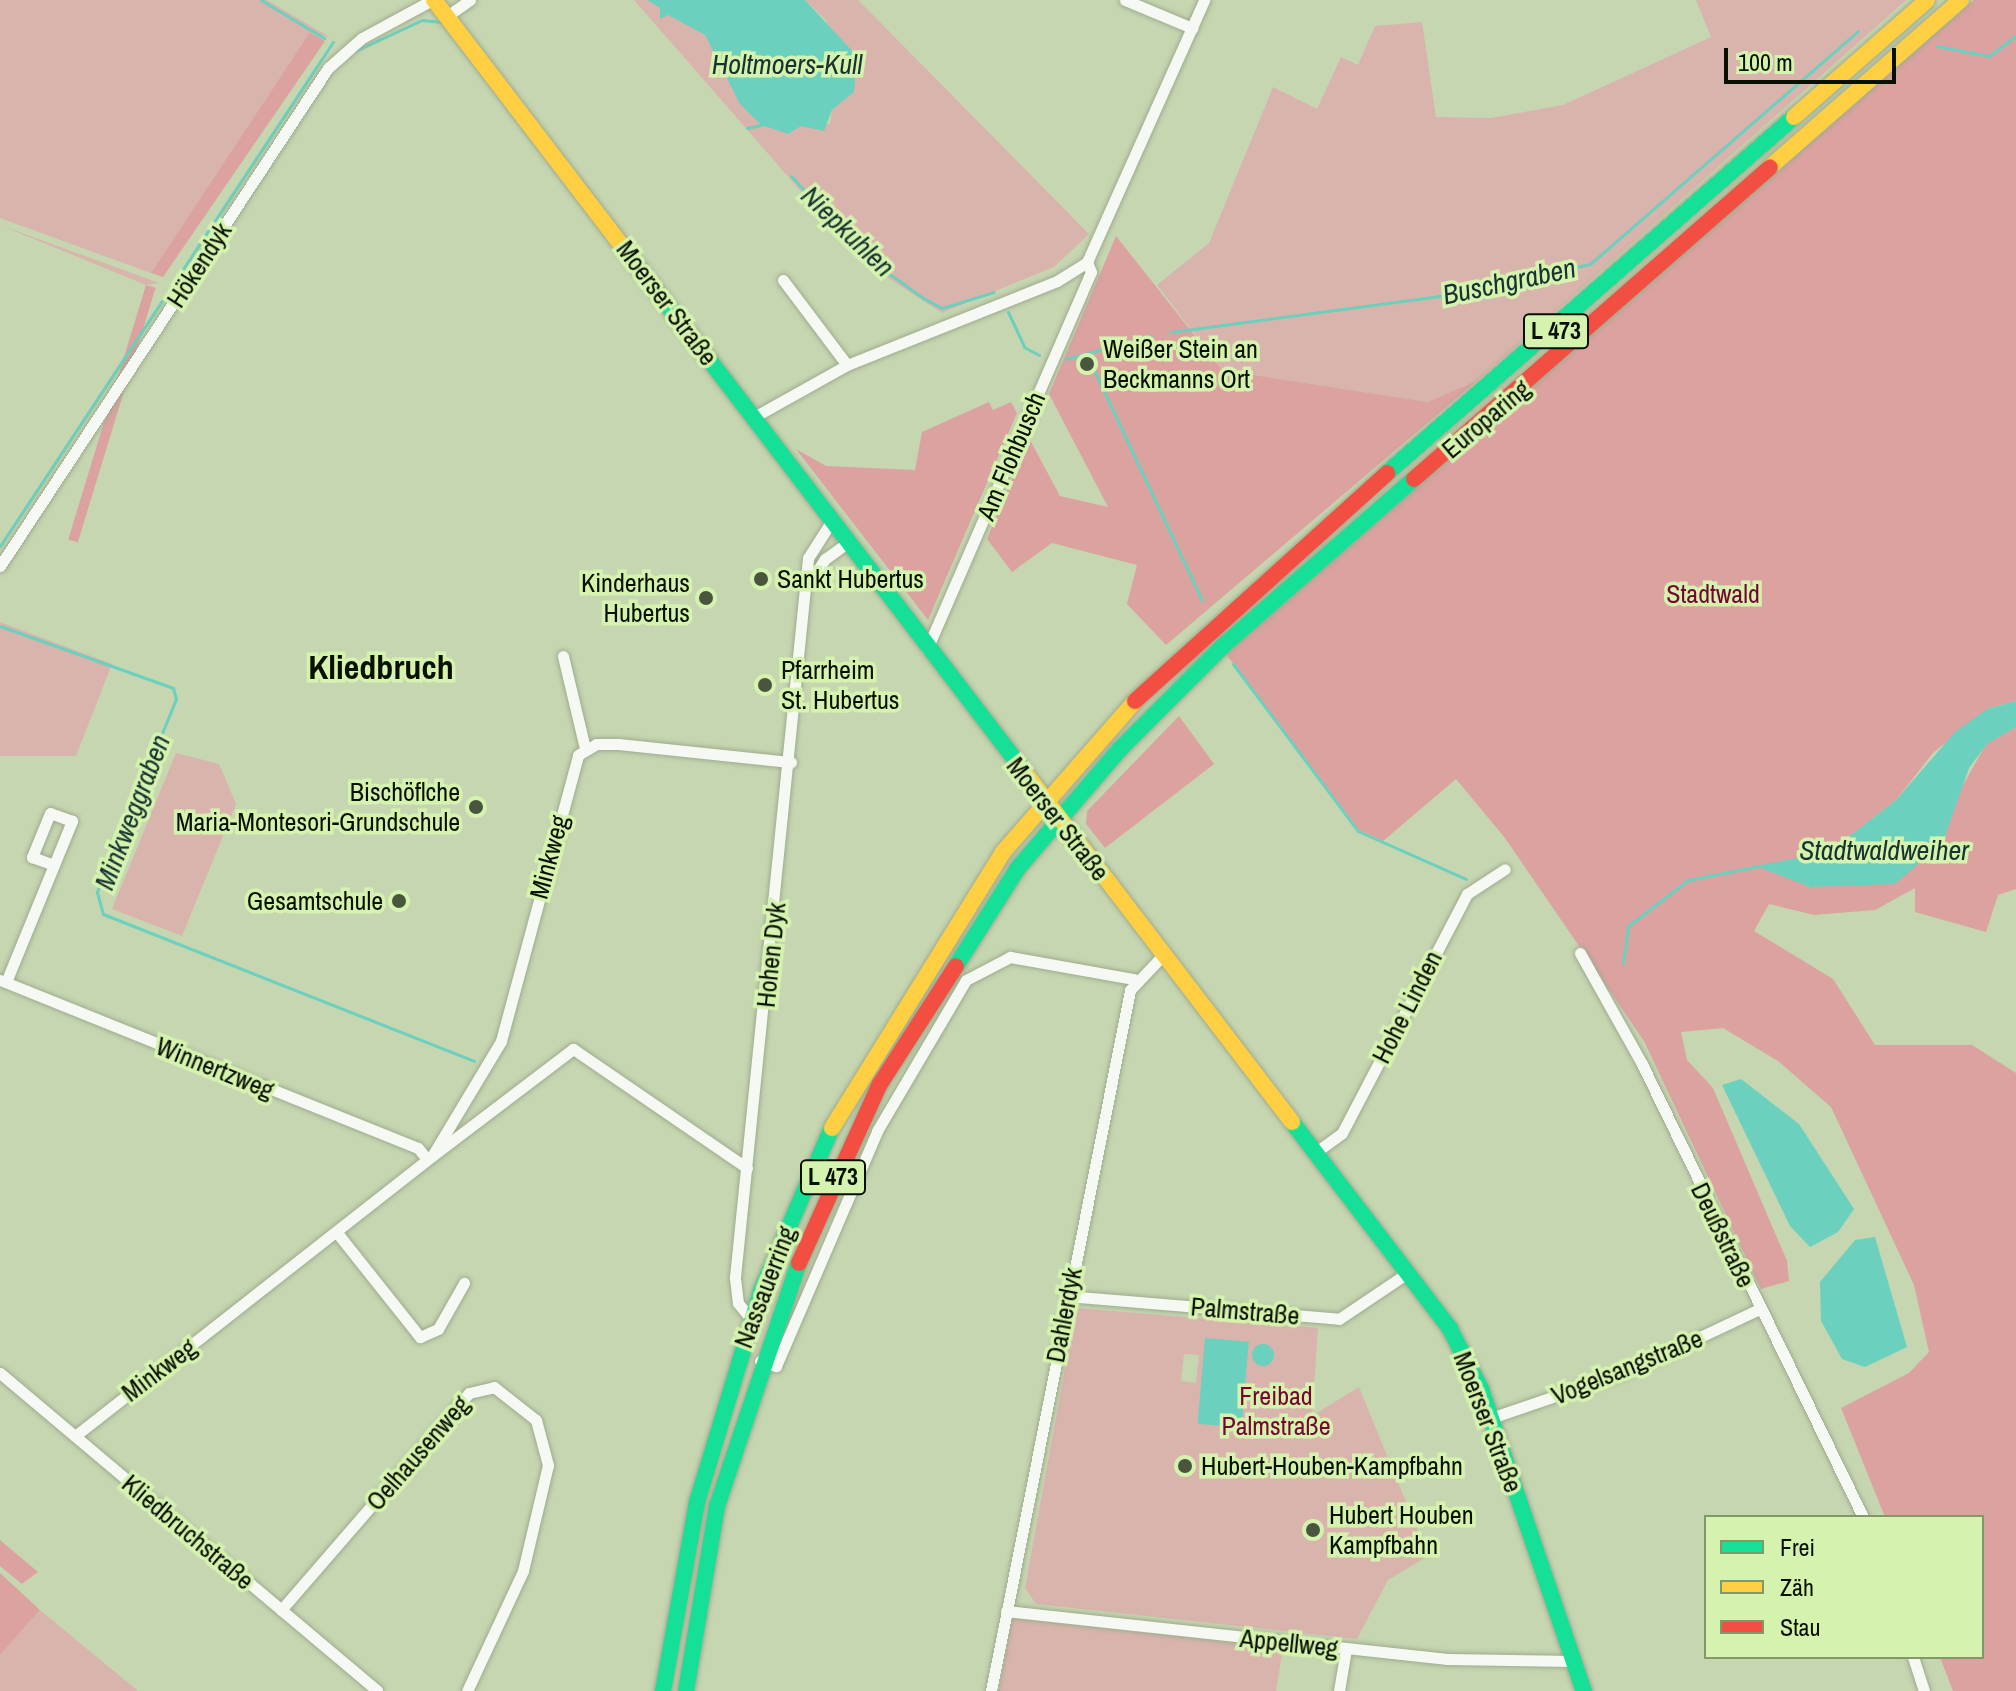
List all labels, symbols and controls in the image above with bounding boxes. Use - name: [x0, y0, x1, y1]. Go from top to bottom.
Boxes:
- scale bar: [1728, 32, 1900, 82]
- text: 100 m: [1738, 46, 1793, 78]
- water label: Holtmoers-Kull: [712, 47, 862, 81]
- water label: Niepkuhlen: [795, 179, 901, 283]
- street label: Hökendyk: [160, 217, 238, 313]
- street label: Moerser Straße: [610, 234, 724, 372]
- water label: Buschgraben: [1439, 251, 1579, 311]
- road number: L 473: [1522, 311, 1590, 351]
- place label: Weißer Stein an Beckmanns Ort: [1103, 333, 1258, 394]
- marker: Weißer Stein an Beckmanns Ort: [1078, 355, 1096, 373]
- street label: Europaring: [1436, 373, 1536, 465]
- street label: Am Flohbusch: [970, 387, 1052, 525]
- place label: Sankt Hubertus: [777, 563, 924, 595]
- place label: Kinderhaus Hubertus: [581, 567, 690, 628]
- marker: Sankt Hubertus: [752, 570, 770, 588]
- park label: Stadtwald: [1666, 578, 1760, 610]
- marker: Kinderhaus Hubertus: [697, 589, 715, 607]
- district label: Kliedbruch: [308, 648, 454, 688]
- place label: Pfarrheim St. Hubertus: [781, 654, 900, 716]
- marker: Pfarrheim St. Hubertus: [756, 676, 774, 694]
- water label: Minkweggraben: [87, 730, 177, 894]
- street label: Moerser Straße: [1000, 751, 1116, 887]
- place label: Bischöflche Maria-Montesori-Grundschule: [176, 776, 460, 838]
- marker: Bischöflche Maria-Montesori-Grundschule: [467, 798, 485, 816]
- street label: Minkweg: [523, 812, 575, 902]
- water label: Stadtwaldweiher: [1799, 833, 1969, 867]
- place label: Gesamtschule: [247, 885, 383, 917]
- marker: Gesamtschule: [390, 892, 408, 910]
- street label: Hohen Dyk: [750, 901, 792, 1009]
- street label: Hohe Linden: [1365, 946, 1449, 1068]
- street label: Winnertzweg: [151, 1030, 279, 1106]
- road number: L 473: [799, 1157, 867, 1197]
- street label: Deußstraße: [1684, 1178, 1762, 1292]
- street label: Nassauerring: [728, 1222, 802, 1352]
- street label: Dahlerdyk: [1040, 1265, 1088, 1365]
- street label: Palmstraße: [1189, 1291, 1301, 1331]
- street label: Vogelsangstraße: [1547, 1323, 1707, 1411]
- street label: Minkweg: [116, 1332, 202, 1408]
- street label: Moerser Straße: [1447, 1347, 1529, 1497]
- park label: Freibad Palmstraße: [1222, 1380, 1330, 1442]
- street label: Oelhausenweg: [360, 1389, 476, 1517]
- place label: Hubert-Houben-Kampfbahn: [1201, 1450, 1463, 1482]
- marker: Hubert-Houben-Kampfbahn: [1176, 1457, 1194, 1475]
- street label: Kliedbruchstraße: [116, 1468, 260, 1596]
- place label: Hubert Houben Kampfbahn: [1329, 1499, 1474, 1560]
- legend: [1704, 1515, 1984, 1659]
- marker: Hubert Houben Kampfbahn: [1304, 1521, 1322, 1539]
- text: Frei: [1780, 1531, 1815, 1563]
- text: Zäh: [1780, 1571, 1814, 1603]
- text: Stau: [1780, 1611, 1821, 1643]
- street label: Appellweg: [1238, 1622, 1340, 1664]

